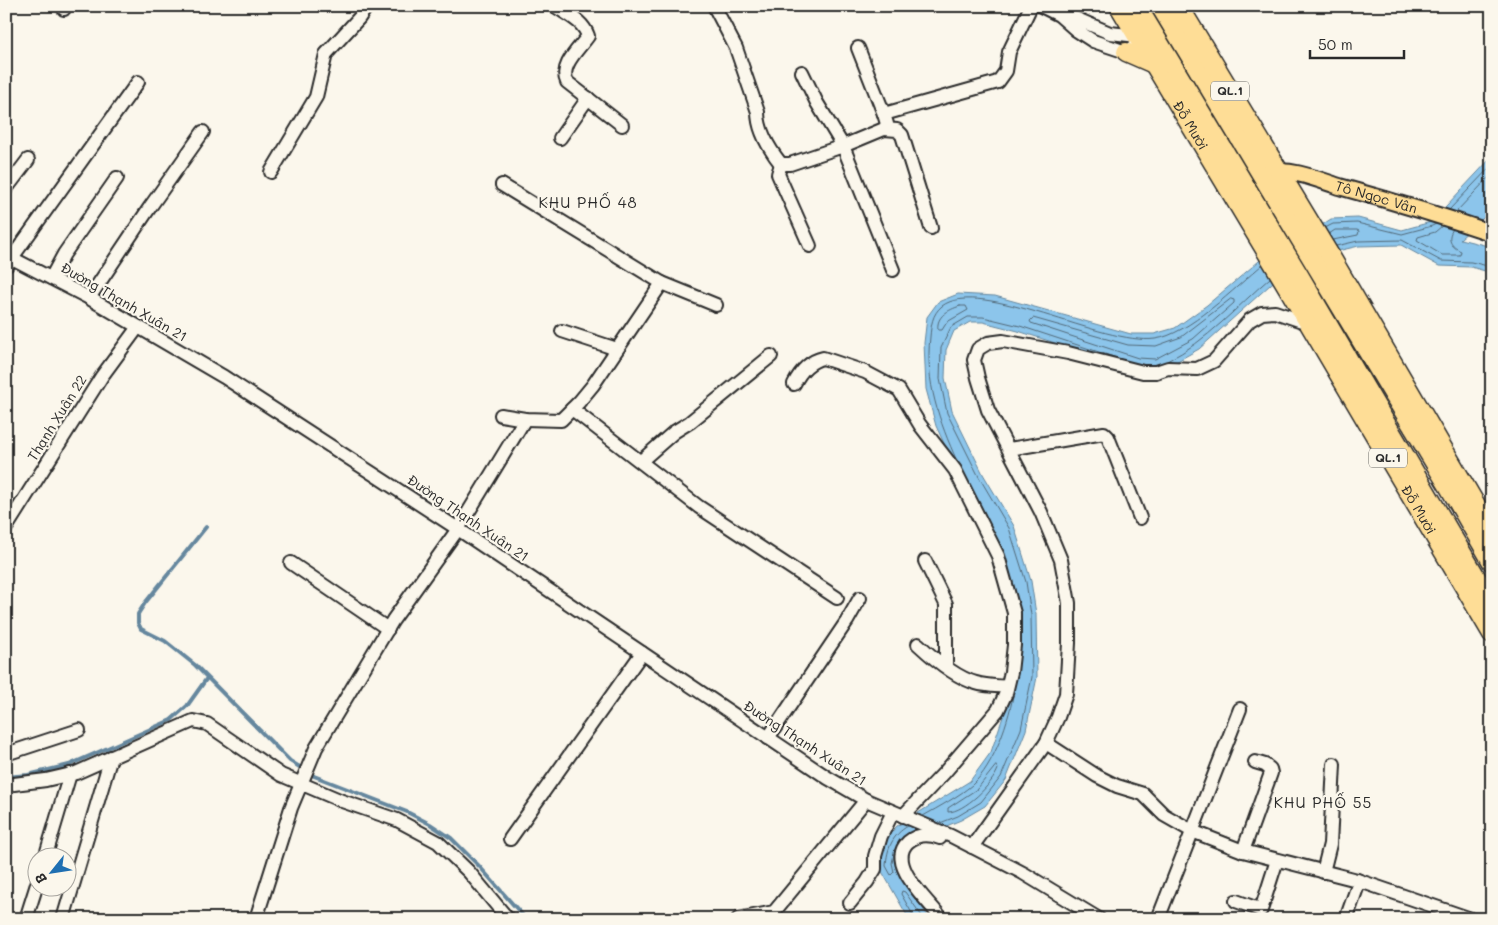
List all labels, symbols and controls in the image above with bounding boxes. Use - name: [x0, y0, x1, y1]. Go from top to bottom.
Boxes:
- scale bar: [1310, 28, 1404, 60]
- text: 50 m: [1318, 34, 1353, 54]
- road number: QL.1: [1211, 82, 1249, 100]
- street label: Đỗ Mười: [1169, 97, 1213, 153]
- street label: Tô Ngọc Vân: [1333, 176, 1420, 218]
- district label: KHU PHỐ 48: [538, 192, 638, 212]
- street label: Đường Thạnh Xuân 21: [58, 258, 191, 346]
- street label: Thạnh Xuân 22: [23, 371, 91, 464]
- road number: QL.1: [1369, 448, 1407, 468]
- street label: Đường Thạnh Xuân 21: [404, 470, 533, 565]
- street label: Đỗ Mười: [1397, 481, 1441, 538]
- street label: Đường Thạnh Xuân 21: [740, 696, 870, 789]
- district label: KHU PHỐ 55: [1274, 792, 1372, 812]
- north arrow: [28, 848, 78, 898]
- text: B: [30, 870, 51, 888]

